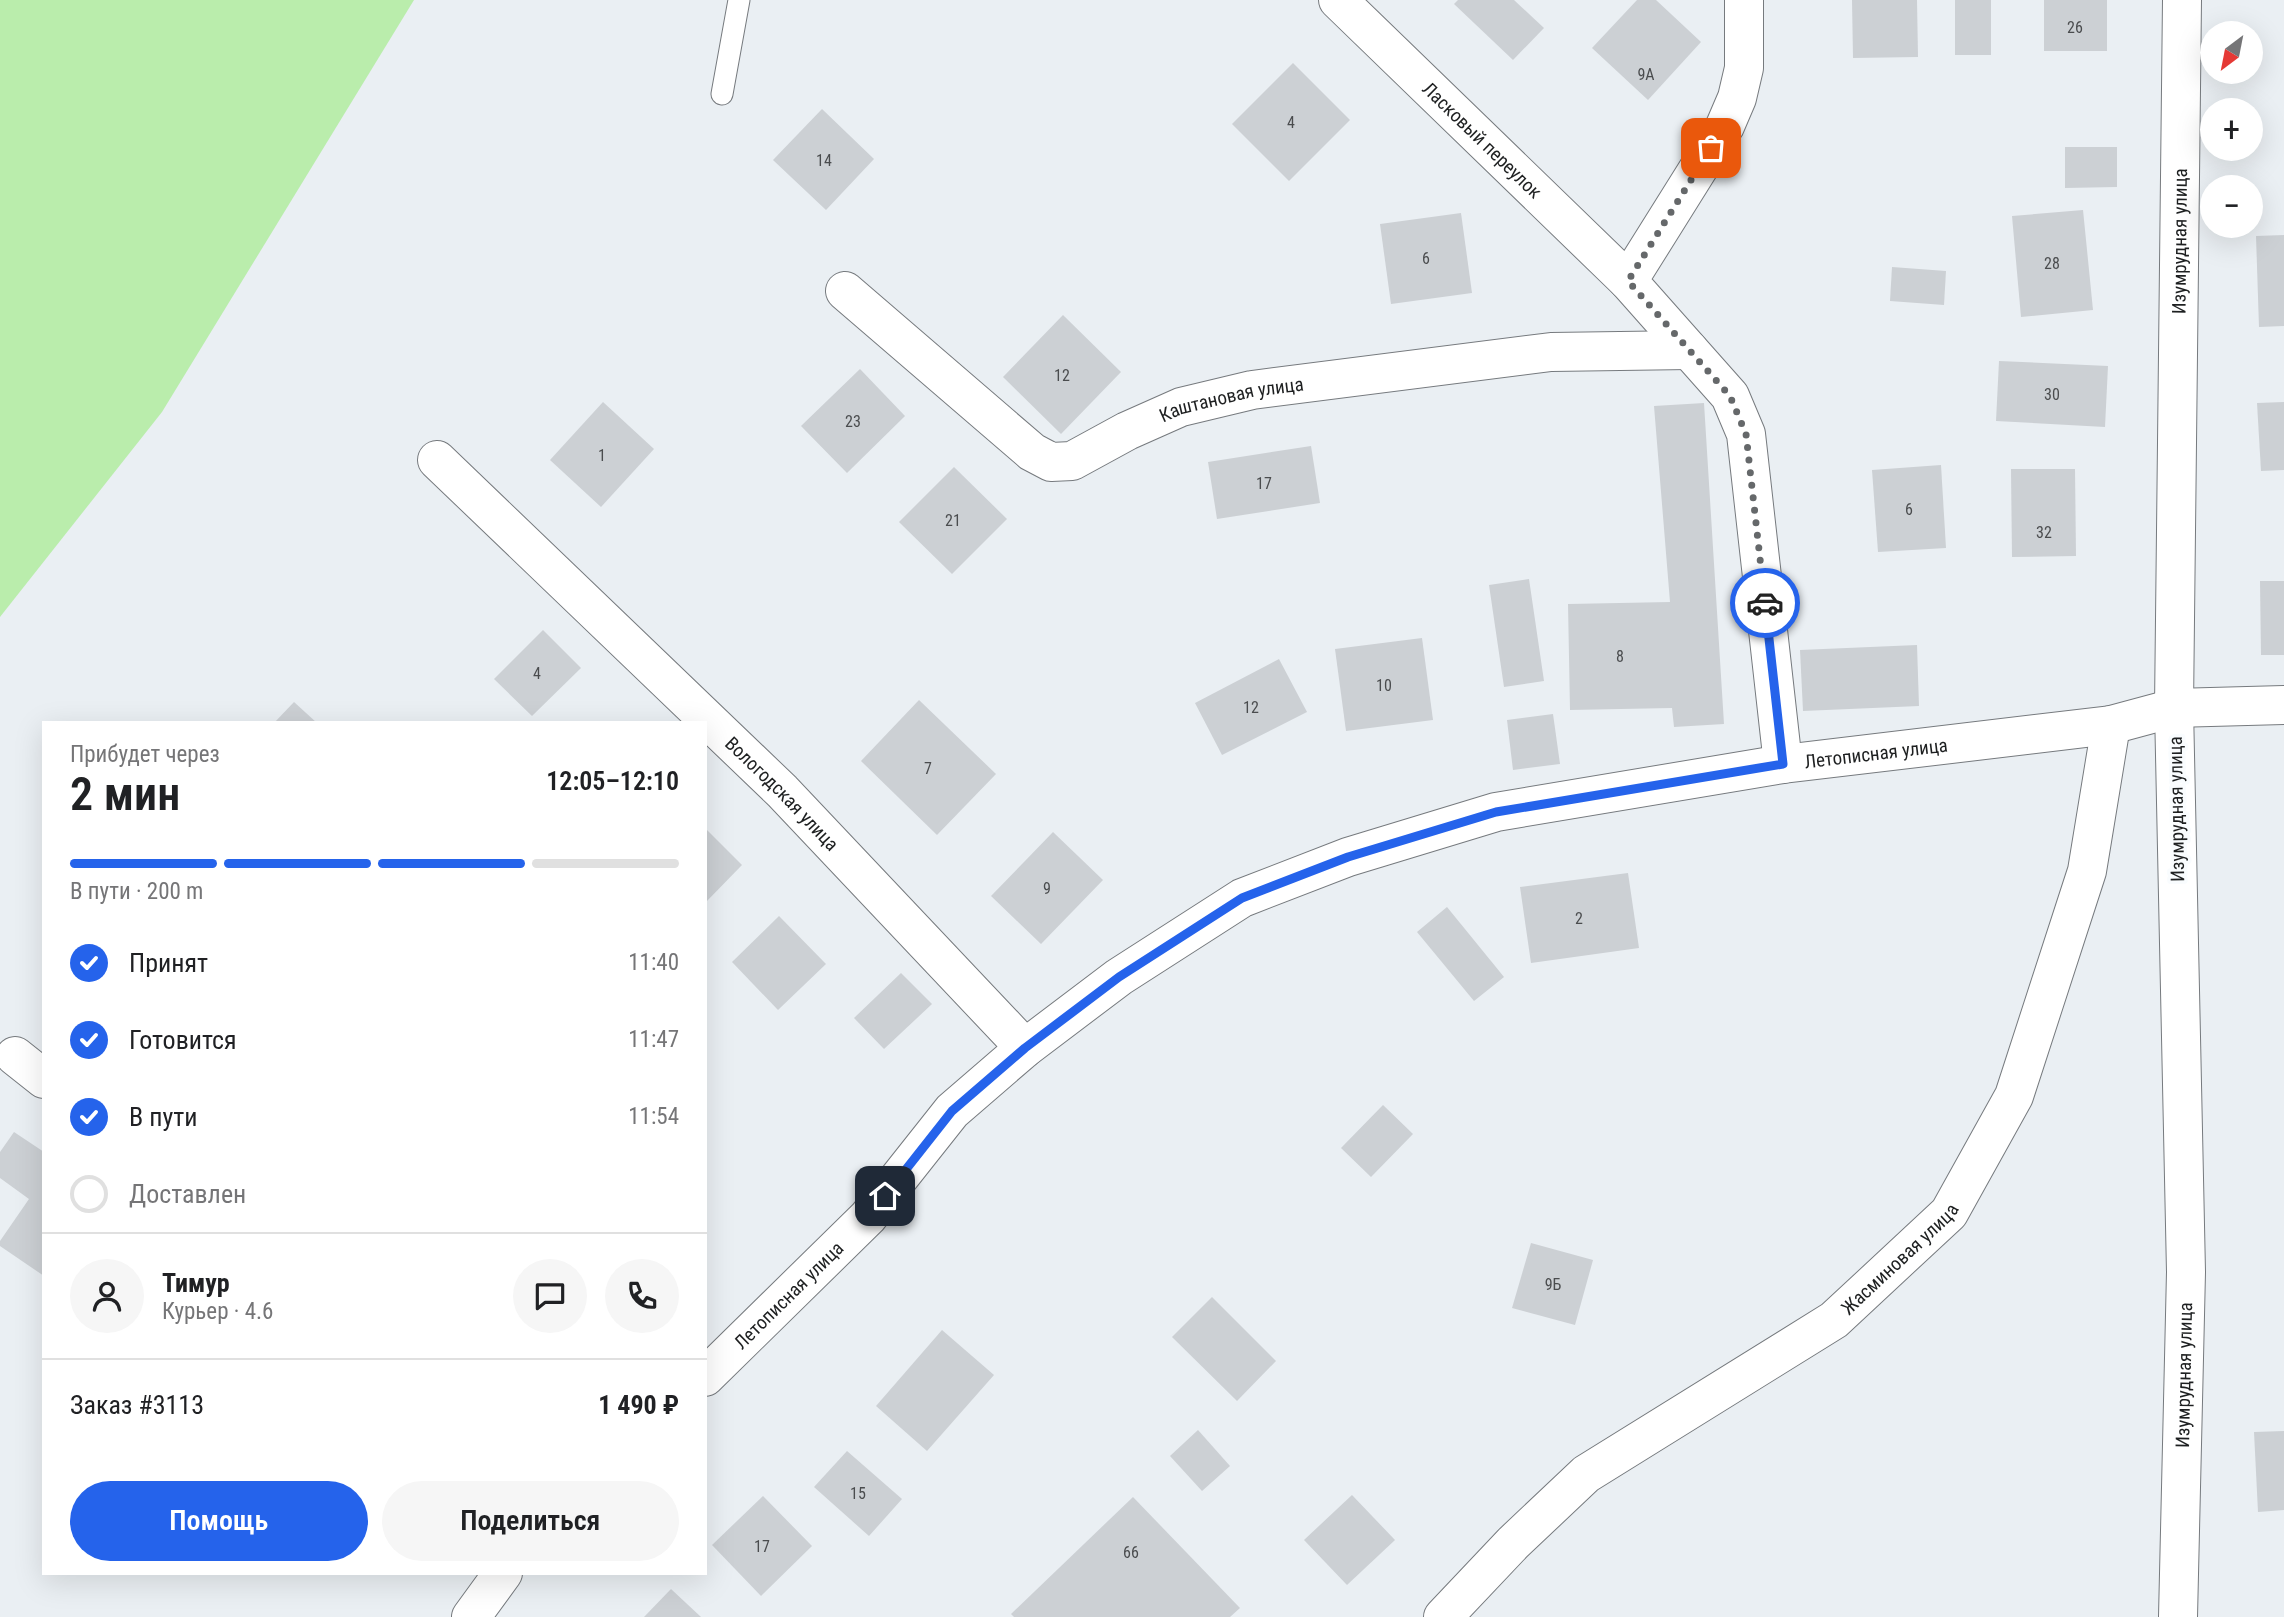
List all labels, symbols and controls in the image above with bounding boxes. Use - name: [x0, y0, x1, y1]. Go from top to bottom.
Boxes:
- house number: 26: [2067, 18, 2083, 37]
- north arrow: [2200, 21, 2263, 84]
- map controls: [2200, 21, 2263, 238]
- house number: 9А: [1637, 65, 1655, 84]
- street label: Ласковый переулок: [1417, 77, 1547, 203]
- button: +: [2200, 98, 2263, 161]
- house number: 4: [1287, 113, 1295, 132]
- pin: [1681, 118, 1741, 178]
- icon: bag: [1692, 129, 1730, 167]
- house number: 14: [816, 151, 832, 170]
- street label: Изумрудная улица: [2167, 168, 2192, 314]
- button: −: [2200, 175, 2263, 238]
- house number: 6: [1422, 249, 1430, 268]
- house number: 28: [2044, 254, 2060, 273]
- house number: 12: [1054, 366, 1070, 385]
- street label: Каштановая улица: [1156, 373, 1305, 427]
- house number: 30: [2044, 385, 2060, 404]
- house number: 23: [845, 412, 861, 431]
- house number: 1: [598, 446, 606, 465]
- house number: 17: [1256, 474, 1272, 493]
- house number: 6: [1905, 500, 1913, 519]
- house number: 21: [945, 511, 961, 530]
- house number: 32: [2036, 523, 2052, 542]
- courier: [1730, 568, 1800, 638]
- icon: car: [1746, 584, 1784, 622]
- house number: 8: [1616, 647, 1624, 666]
- house number: 4: [533, 664, 541, 683]
- house number: 10: [1376, 676, 1392, 695]
- house number: 12: [1243, 698, 1259, 717]
- street label: Вологодская улица: [720, 732, 843, 856]
- street label: Летописная улица: [1803, 734, 1949, 773]
- street label: Изумрудная улица: [2164, 736, 2189, 882]
- text: Прибудет через: [70, 741, 220, 768]
- house number: 7: [924, 759, 932, 778]
- text: 12:05–12:10: [546, 766, 679, 796]
- text: 2 мин: [70, 767, 180, 821]
- text: В пути · 200 m: [70, 878, 203, 905]
- house number: 9: [1043, 879, 1051, 898]
- house number: 2: [1575, 909, 1583, 928]
- icon: check: [70, 944, 108, 982]
- text: Принят: [129, 948, 208, 978]
- text: 11:40: [628, 949, 679, 976]
- icon: check: [70, 1021, 108, 1059]
- text: Готовится: [129, 1025, 237, 1055]
- text: 11:47: [628, 1026, 679, 1053]
- icon: check: [70, 1098, 108, 1136]
- text: В пути: [129, 1102, 198, 1132]
- text: 11:54: [628, 1103, 679, 1130]
- pin: [855, 1166, 915, 1226]
- icon: home: [866, 1177, 904, 1215]
- text: Доставлен: [129, 1179, 246, 1209]
- street label: Жасминовая улица: [1836, 1200, 1964, 1320]
- street label: Летописная улица: [729, 1237, 848, 1354]
- button: person: [70, 1259, 144, 1333]
- button: chat: [513, 1259, 587, 1333]
- button: phone: [605, 1259, 679, 1333]
- text: Тимур: [162, 1268, 230, 1298]
- house number: 9Б: [1545, 1275, 1562, 1294]
- text: Курьер · 4.6: [162, 1298, 273, 1325]
- street label: Изумрудная улица: [2171, 1302, 2197, 1448]
- text: Заказ #3113: [70, 1390, 204, 1420]
- text: 1 490 ₽: [598, 1390, 679, 1420]
- button: Помощь: [70, 1481, 368, 1561]
- button: Поделиться: [382, 1481, 679, 1561]
- house number: 15: [850, 1484, 866, 1503]
- house number: 17: [754, 1537, 770, 1556]
- house number: 66: [1123, 1543, 1139, 1562]

